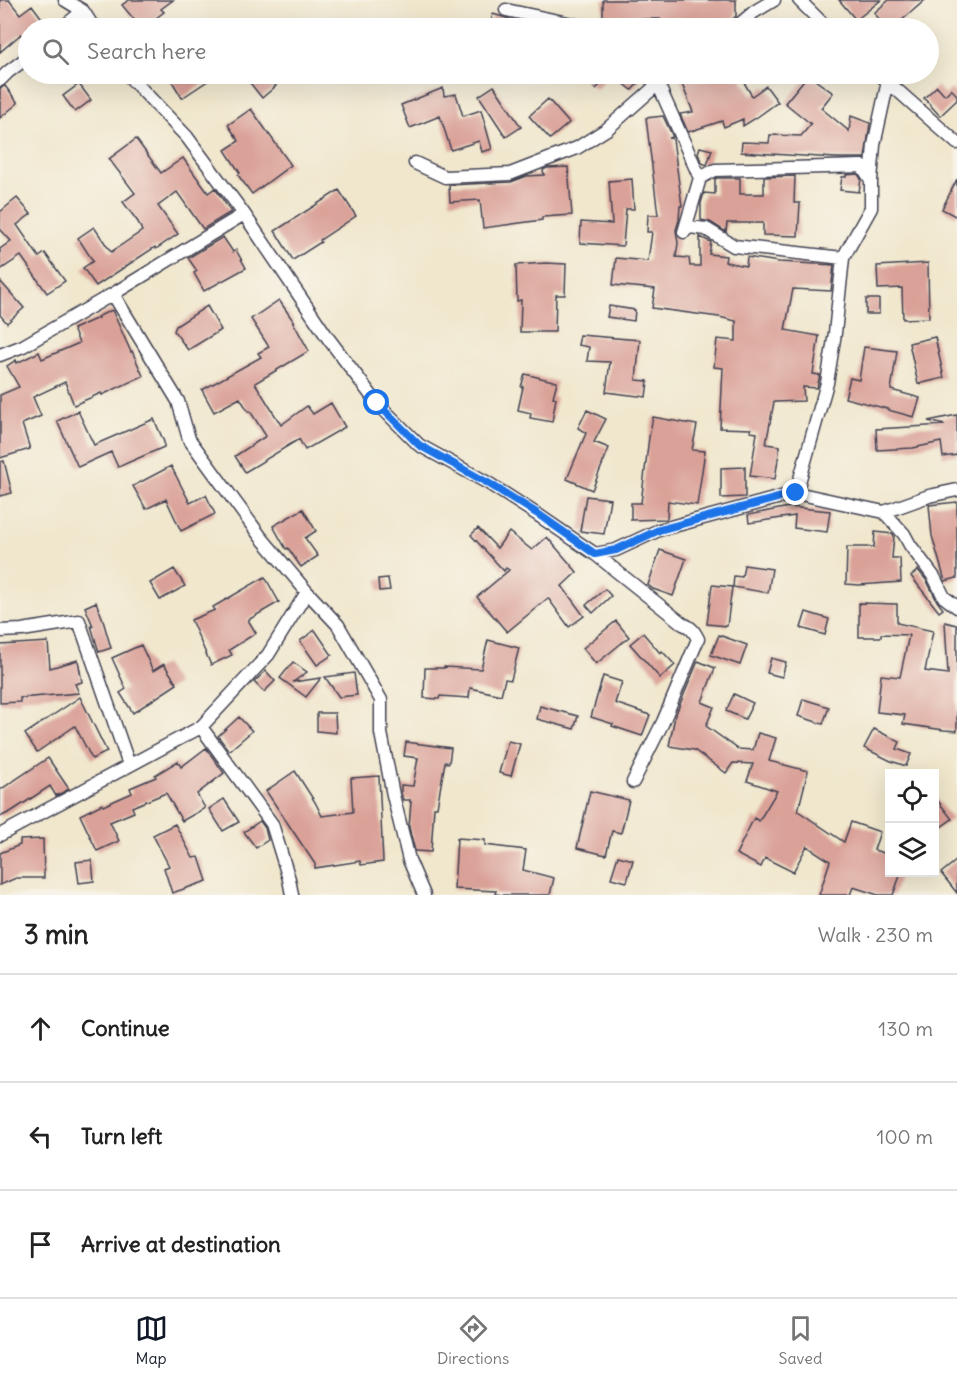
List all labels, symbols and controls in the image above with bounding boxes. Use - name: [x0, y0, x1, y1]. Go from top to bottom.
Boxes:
- search box: [18, 18, 939, 84]
- icon: search: [39, 35, 72, 68]
- text: Search here: [87, 37, 206, 65]
- route start: [363, 389, 389, 415]
- route end: [782, 479, 808, 505]
- map controls: [885, 769, 939, 877]
- button: locate: [885, 769, 939, 823]
- button: layers: [885, 823, 939, 877]
- text: 3 min: [24, 918, 89, 951]
- text: Walk · 230 m: [818, 922, 933, 947]
- icon: ahead: [24, 1012, 57, 1045]
- text: Continue: [81, 1014, 170, 1042]
- text: 130 m: [878, 1016, 933, 1041]
- icon: left: [24, 1120, 57, 1153]
- text: Turn left: [81, 1122, 162, 1150]
- text: 100 m: [876, 1124, 933, 1149]
- icon: arrive: [24, 1228, 57, 1261]
- text: Arrive at destination: [81, 1230, 281, 1258]
- tab: Map: [135, 1312, 168, 1368]
- tab: Directions: [437, 1312, 509, 1368]
- tab: Saved: [779, 1312, 822, 1368]

